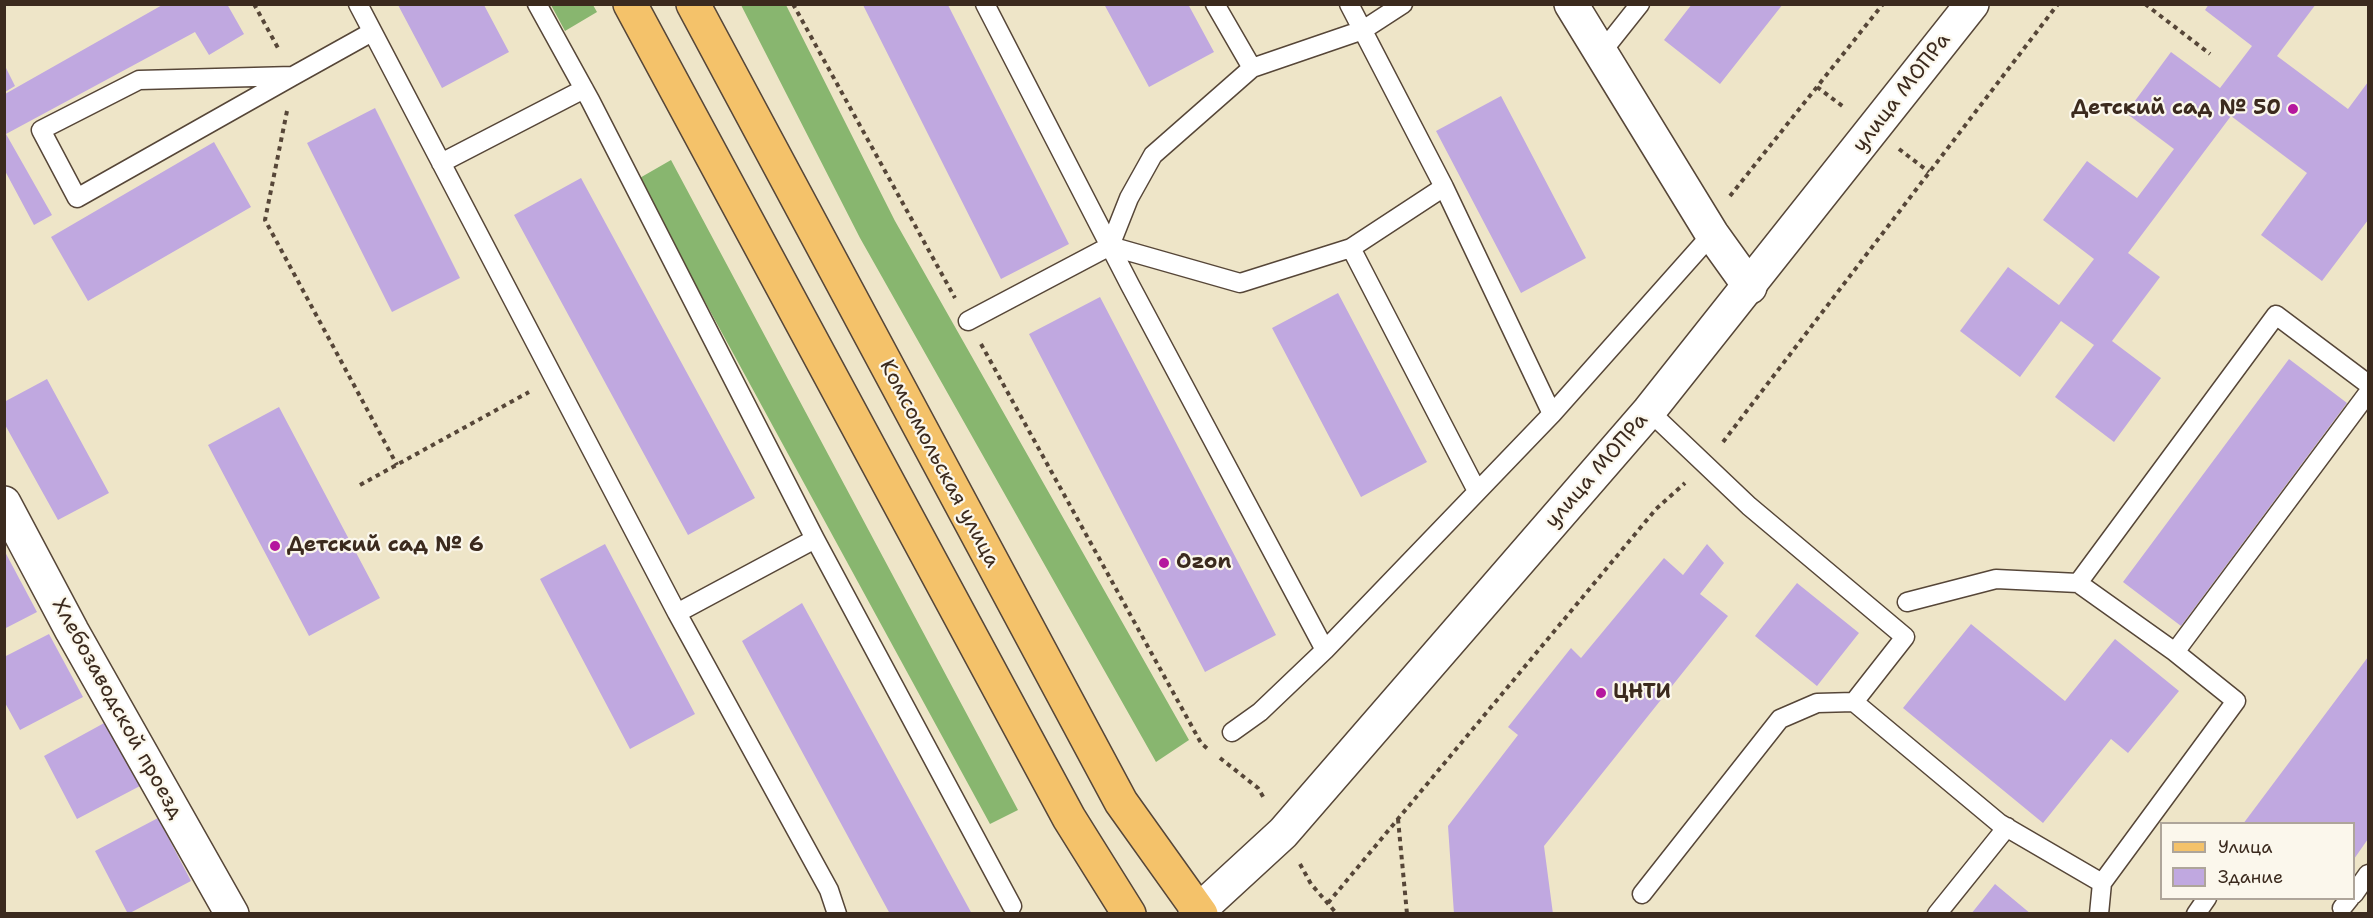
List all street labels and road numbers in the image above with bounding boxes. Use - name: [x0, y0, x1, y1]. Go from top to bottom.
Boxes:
- street label: улица МОПРа: [1848, 28, 1956, 158]
- street label: Комсомольская улица: [874, 356, 1004, 572]
- street label: улица МОПРа: [1540, 408, 1654, 534]
- street label: Хлебозаводской проезд: [46, 594, 188, 824]

